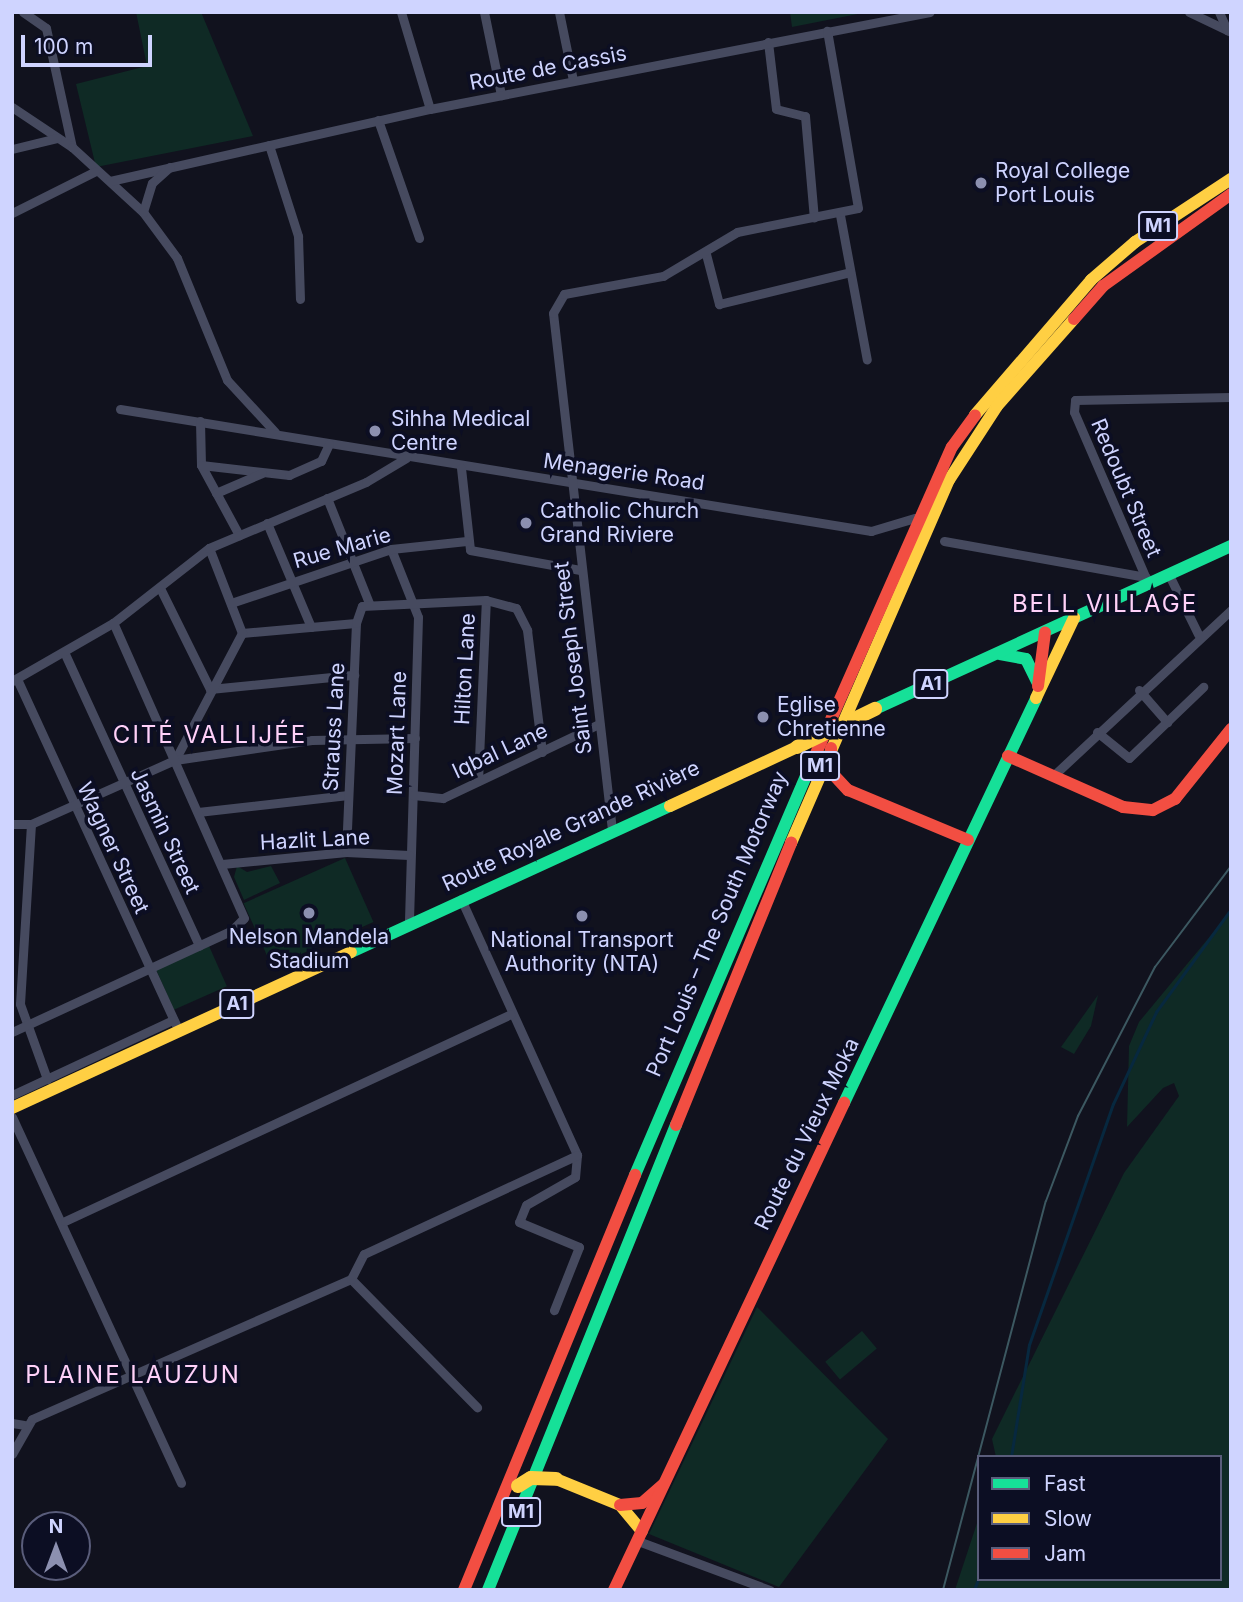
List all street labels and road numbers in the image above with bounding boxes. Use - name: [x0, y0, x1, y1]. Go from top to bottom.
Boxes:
- street label: Route de Cassis: [467, 40, 629, 96]
- road number: M1: [1137, 210, 1179, 242]
- street label: Redoubt Street: [1085, 415, 1167, 561]
- street label: Menagerie Road: [542, 448, 706, 496]
- street label: Rue Marie: [290, 522, 394, 574]
- street label: Saint Joseph Street: [549, 560, 597, 756]
- street label: Hilton Lane: [449, 612, 481, 726]
- street label: Strauss Lane: [318, 662, 350, 792]
- road number: A1: [912, 668, 950, 699]
- street label: Mozart Lane: [382, 671, 412, 795]
- street label: Iqbal Lane: [448, 718, 552, 784]
- road number: M1: [799, 750, 841, 782]
- street label: Route Royale Grande Rivière: [438, 755, 704, 897]
- street label: Jasmin Street: [125, 764, 205, 898]
- street label: Port Louis – The South Motorway: [641, 767, 793, 1081]
- street label: Wagner Street: [72, 778, 154, 918]
- street label: Hazlit Lane: [259, 825, 371, 855]
- road number: A1: [218, 988, 256, 1020]
- street label: Route du Vieux Moka: [749, 1034, 865, 1234]
- road number: M1: [500, 1496, 542, 1528]

